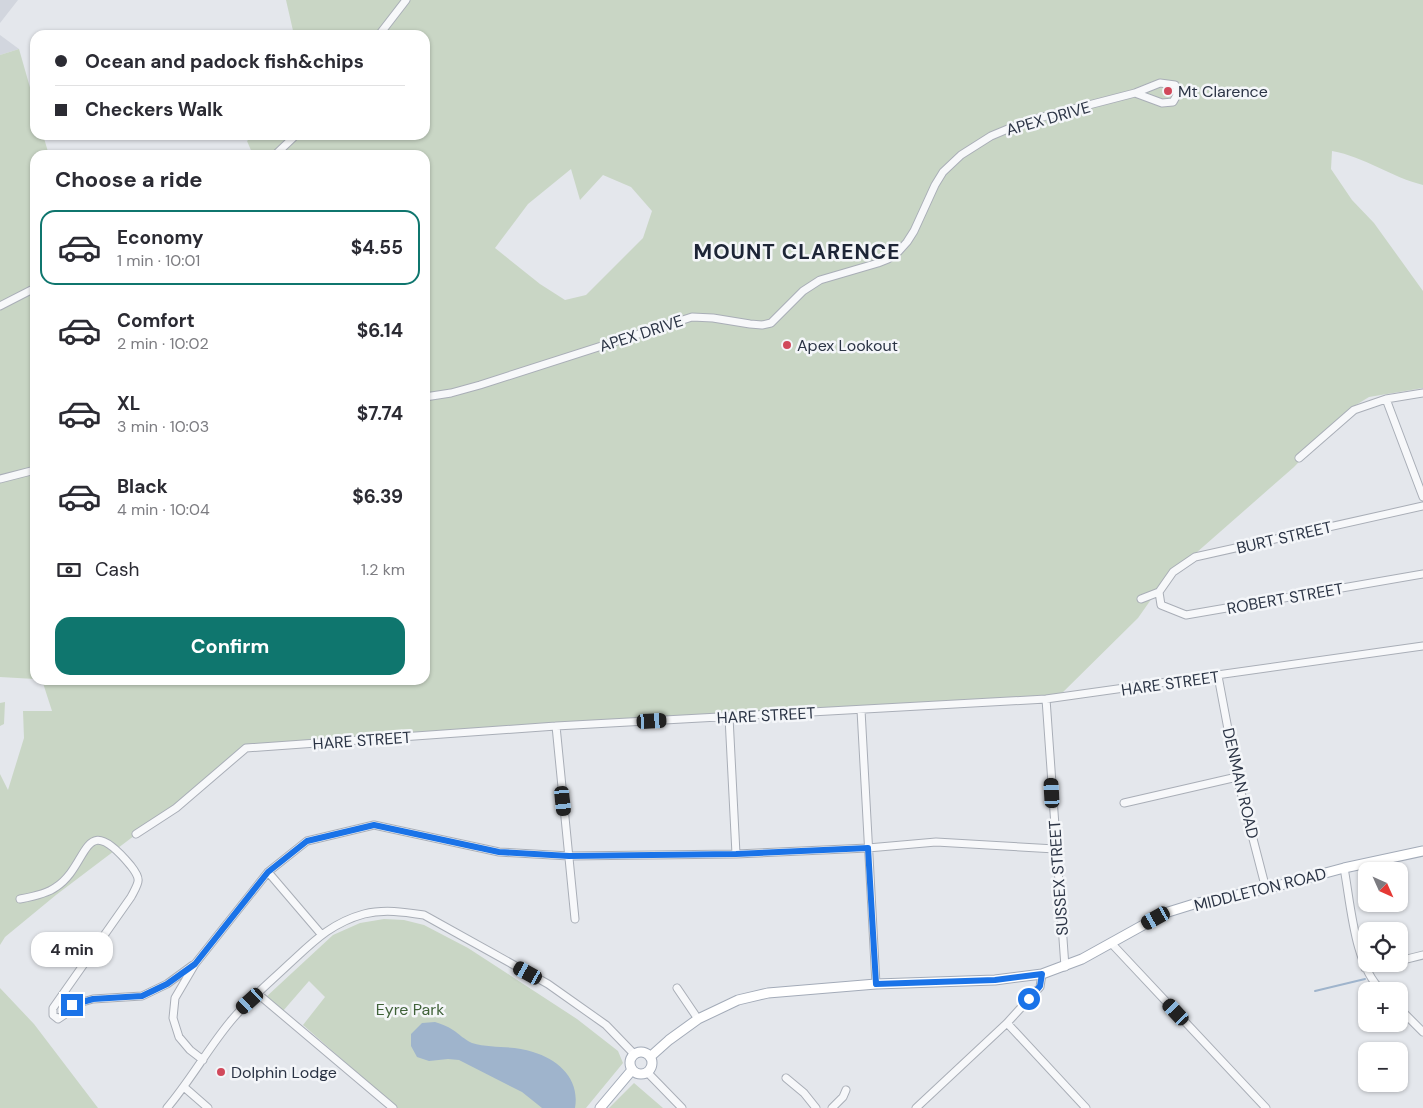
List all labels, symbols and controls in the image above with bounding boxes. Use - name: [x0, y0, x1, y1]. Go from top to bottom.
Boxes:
- text: Ocean and padock fish&chips: [85, 49, 364, 74]
- place label: Mt Clarence: [1178, 81, 1268, 102]
- marker: Mt Clarence: [1162, 85, 1174, 97]
- street label: APEX DRIVE: [1003, 96, 1093, 141]
- text: Checkers Walk: [85, 97, 223, 122]
- text: Choose a ride: [55, 165, 203, 194]
- icon: car: [57, 225, 102, 270]
- text: Economy: [117, 225, 204, 250]
- text: $4.55: [351, 235, 403, 260]
- district label: MOUNT CLARENCE: [694, 238, 900, 266]
- text: 1 min · 10:01: [117, 250, 200, 271]
- icon: car: [57, 308, 102, 353]
- text: Comfort: [117, 308, 195, 333]
- street label: APEX DRIVE: [597, 310, 686, 357]
- text: $6.14: [357, 318, 403, 343]
- text: 2 min · 10:02: [117, 333, 209, 354]
- place label: Apex Lookout: [797, 335, 898, 356]
- marker: Apex Lookout: [781, 339, 793, 351]
- icon: car: [57, 391, 102, 436]
- text: XL: [117, 391, 140, 416]
- text: $7.74: [357, 401, 403, 426]
- text: 3 min · 10:03: [117, 416, 209, 437]
- icon: car: [57, 474, 102, 519]
- text: Black: [117, 474, 168, 499]
- text: $6.39: [352, 484, 403, 509]
- text: 4 min · 10:04: [117, 499, 210, 520]
- street label: BURT STREET: [1234, 516, 1334, 559]
- icon: cash: [55, 556, 83, 584]
- text: Cash: [95, 557, 139, 582]
- text: 1.2 km: [361, 559, 405, 580]
- street label: ROBERT STREET: [1225, 578, 1345, 619]
- button: Confirm: [55, 617, 405, 675]
- street label: HARE STREET: [1120, 666, 1221, 701]
- street label: HARE STREET: [716, 702, 816, 729]
- car: [636, 713, 667, 729]
- street label: DENMAN ROAD: [1218, 726, 1263, 841]
- street label: HARE STREET: [312, 727, 412, 754]
- car: [1043, 778, 1060, 808]
- car: [553, 785, 572, 817]
- street label: SUSSEX STREET: [1044, 819, 1073, 936]
- north arrow: [1358, 862, 1408, 912]
- map controls: [1358, 862, 1408, 1092]
- street label: MIDDLETON ROAD: [1192, 863, 1328, 916]
- car: [1139, 904, 1172, 932]
- button: locate: [1358, 922, 1408, 972]
- callout: 4 min: [31, 932, 113, 968]
- text: 4 min: [50, 939, 94, 960]
- car: [511, 959, 544, 987]
- button: +: [1358, 982, 1408, 1032]
- car: [233, 985, 266, 1017]
- route start: [1018, 988, 1040, 1010]
- route end: [61, 994, 83, 1016]
- car: [1160, 996, 1191, 1028]
- park label: Eyre Park: [376, 999, 444, 1020]
- button: −: [1358, 1042, 1408, 1092]
- place label: Dolphin Lodge: [231, 1062, 337, 1083]
- marker: Dolphin Lodge: [215, 1066, 227, 1078]

